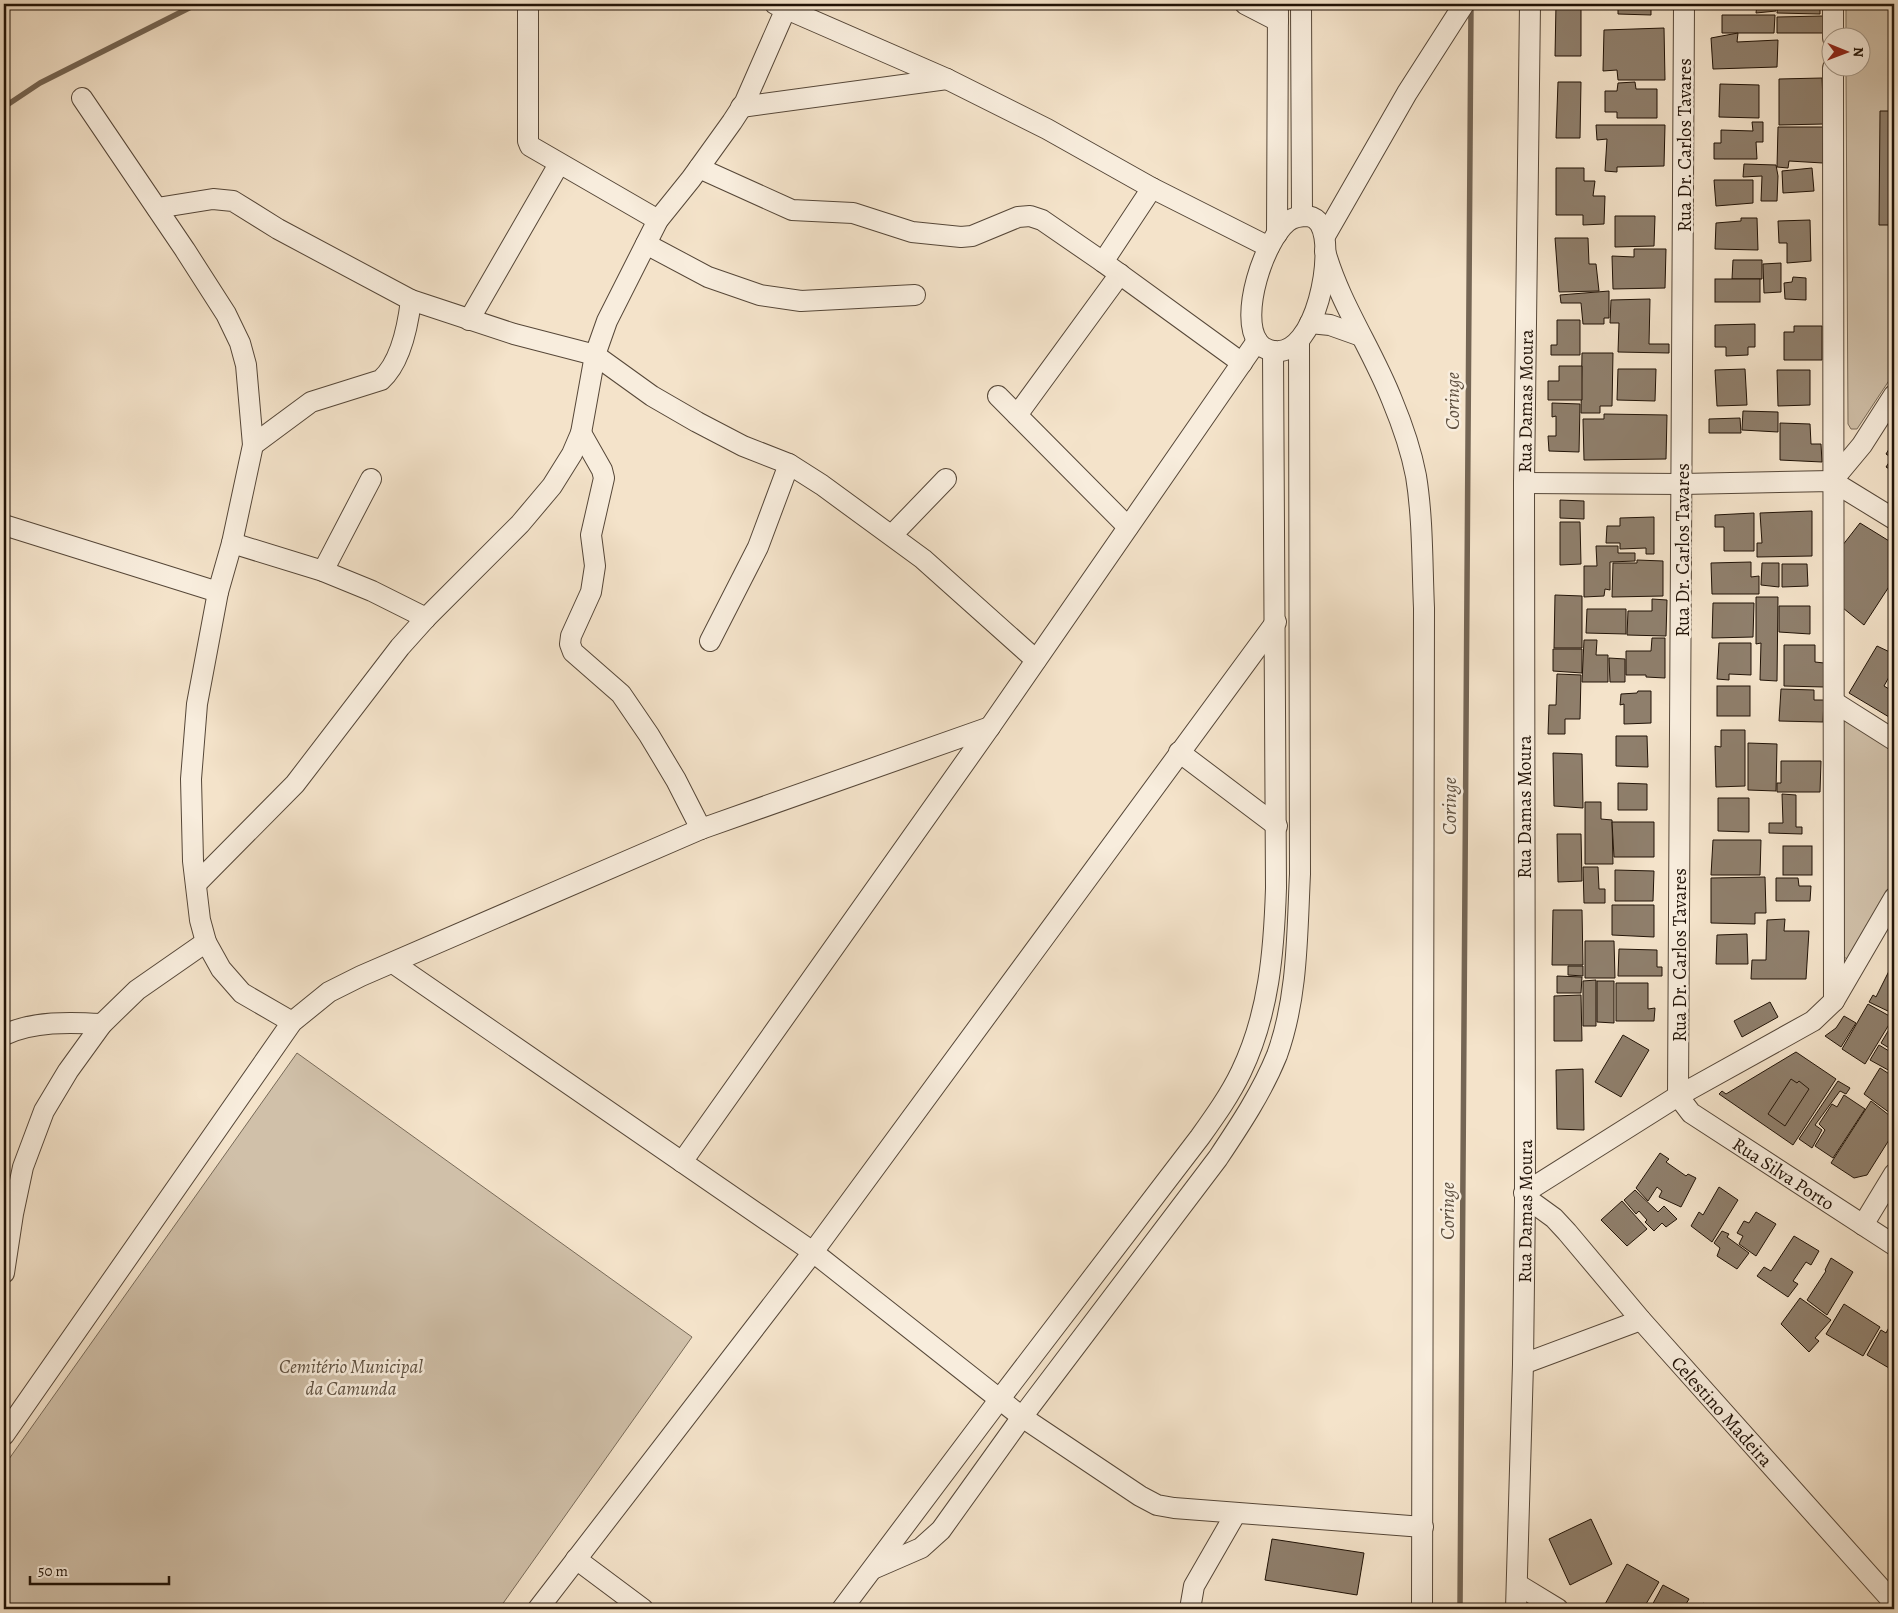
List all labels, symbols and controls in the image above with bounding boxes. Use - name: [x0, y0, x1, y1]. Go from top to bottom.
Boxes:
- north arrow: [1820, 28, 1870, 78]
- text: N: [1849, 47, 1868, 57]
- street label: Rua Dr. Carlos Tavares: [1672, 58, 1698, 232]
- street label: Rua Damas Moura: [1512, 329, 1540, 473]
- water label: Coringe: [1439, 372, 1466, 430]
- street label: Rua Dr. Carlos Tavares: [1670, 463, 1696, 637]
- street label: Rua Damas Moura: [1512, 735, 1538, 879]
- water label: Coringe: [1436, 777, 1463, 835]
- street label: Rua Dr. Carlos Tavares: [1667, 868, 1693, 1042]
- street label: Rua Silva Porto: [1727, 1131, 1839, 1217]
- street label: Rua Damas Moura: [1512, 1139, 1539, 1283]
- water label: Coringe: [1434, 1182, 1461, 1240]
- street label: Celestino Madeira: [1665, 1351, 1778, 1473]
- park label: Cemitério Municipal da Camunda: [279, 1354, 423, 1402]
- scale bar: [30, 1553, 169, 1585]
- text: 50 m: [38, 1561, 68, 1581]

